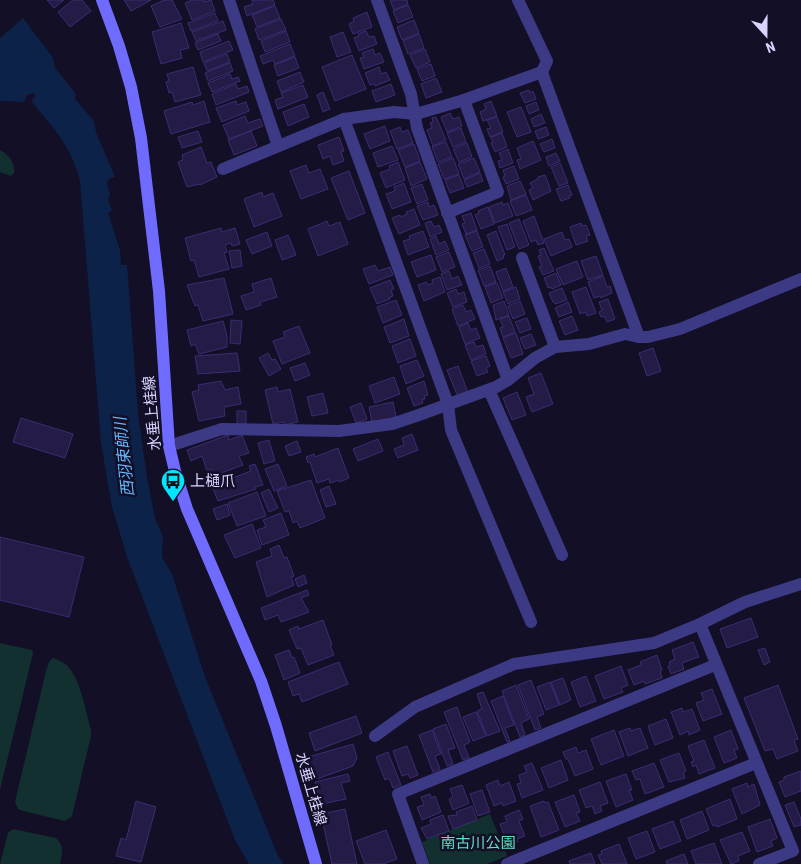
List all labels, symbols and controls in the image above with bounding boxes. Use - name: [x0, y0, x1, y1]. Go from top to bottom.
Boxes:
- north arrow: [741, 10, 791, 60]
- text: N: [764, 38, 778, 56]
- street label: 水垂上桂線: [140, 375, 164, 451]
- water label: 西羽束師川: [110, 414, 138, 498]
- bus stop icon: 上樋爪: [160, 468, 186, 502]
- place label: 上樋爪: [190, 472, 235, 490]
- street label: 水垂上桂線: [292, 750, 330, 828]
- park label: 南古川公園: [440, 834, 516, 852]

